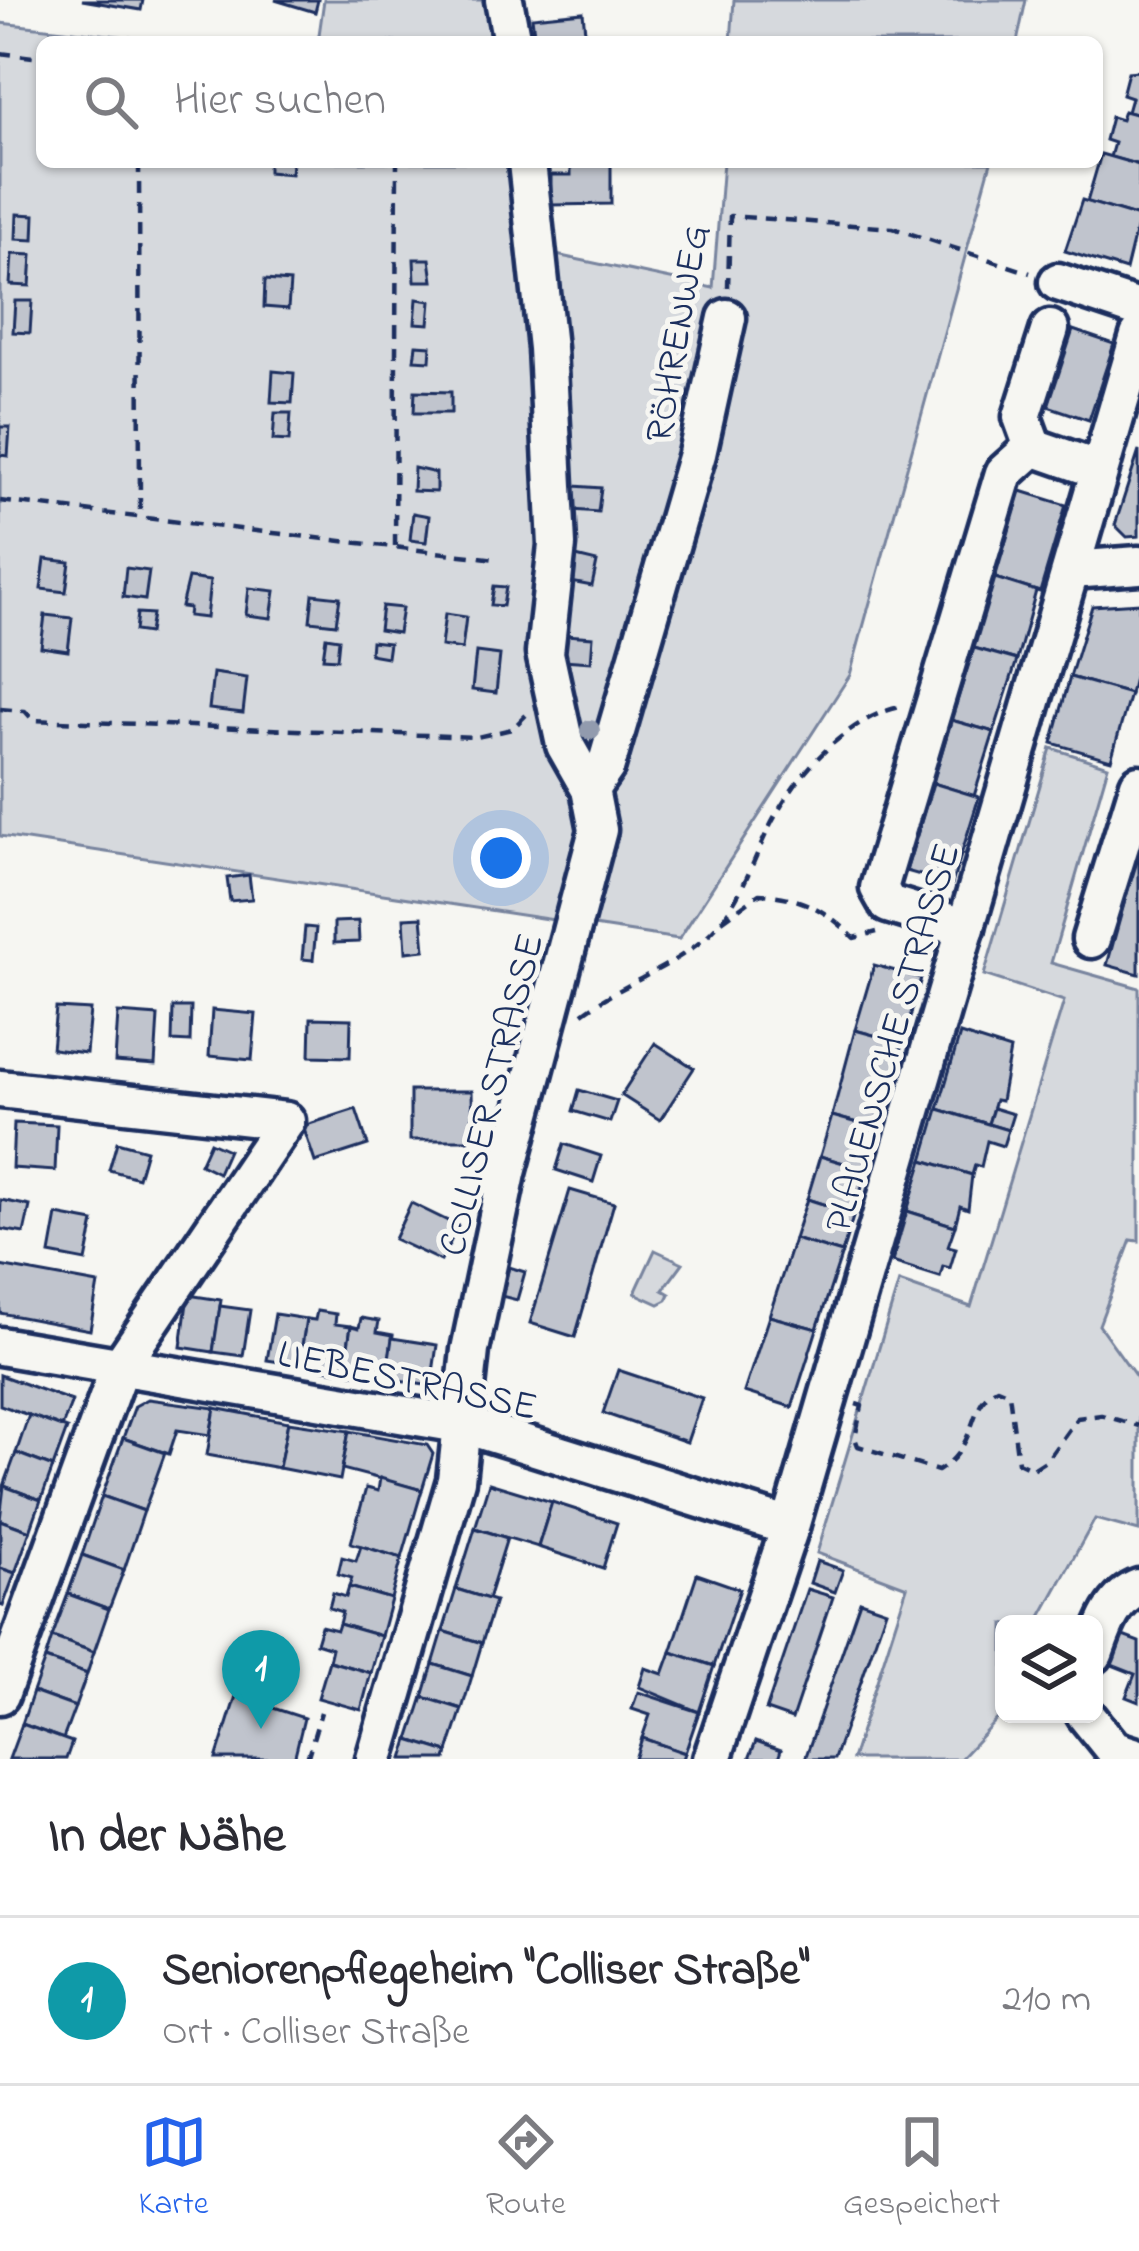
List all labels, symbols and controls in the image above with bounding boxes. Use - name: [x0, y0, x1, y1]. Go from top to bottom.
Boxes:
- search box: [36, 36, 1103, 168]
- icon: search: [78, 69, 144, 135]
- text: Hier suchen: [174, 69, 386, 135]
- street label: RÖHRENWEG: [632, 220, 727, 447]
- your location: [471, 828, 531, 888]
- street label: PLAUENSCHE STRASSE: [811, 837, 977, 1240]
- street label: COLLISER STRASSE: [426, 928, 561, 1262]
- street label: LIEBESTRASSE: [272, 1327, 542, 1438]
- map controls: [995, 1615, 1103, 1723]
- button: layers: [995, 1615, 1103, 1723]
- pin: 1: [222, 1630, 300, 1729]
- text: In der Nähe: [48, 1800, 285, 1875]
- text: Seniorenpflegeheim "Colliser Straße": [162, 1939, 810, 2005]
- text: 1: [81, 1972, 93, 2029]
- text: 210 m: [1002, 1972, 1091, 2029]
- text: Ort · Colliser Straße: [162, 2005, 470, 2062]
- tab: Karte: [139, 2109, 209, 2229]
- tab: Route: [486, 2109, 566, 2229]
- tab: Gespeichert: [843, 2109, 1000, 2229]

